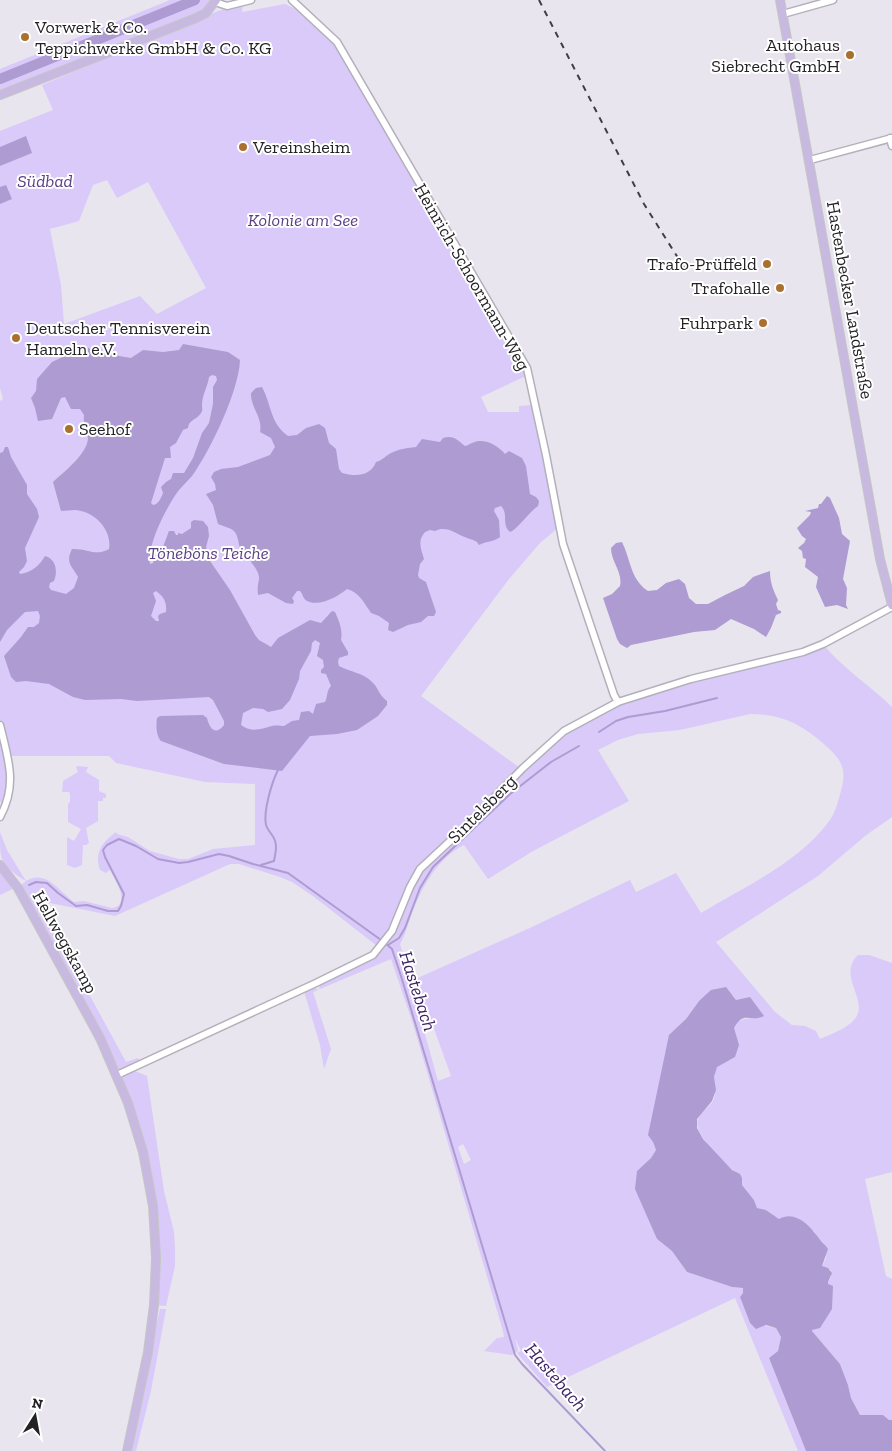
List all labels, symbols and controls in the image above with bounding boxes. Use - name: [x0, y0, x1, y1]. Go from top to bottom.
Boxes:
- place label: Vorwerk & Co. Teppichwerke GmbH & Co. KG: [34, 16, 272, 59]
- marker: Vorwerk & Co. Teppichwerke GmbH & Co. KG: [19, 31, 31, 43]
- place label: Autohaus Siebrecht GmbH: [711, 34, 840, 77]
- marker: Autohaus Siebrecht GmbH: [844, 49, 856, 61]
- place label: Vereinsheim: [252, 136, 351, 158]
- marker: Vereinsheim: [237, 141, 249, 153]
- park label: Südbad: [17, 170, 73, 192]
- street label: Heinrich-Schoormann-Weg: [409, 180, 535, 375]
- street label: Hastenbecker Landstraße: [822, 199, 878, 401]
- park label: Kolonie am See: [248, 209, 358, 231]
- place label: Trafo-Prüffeld: [647, 253, 757, 275]
- marker: Trafo-Prüffeld: [761, 258, 773, 270]
- place label: Trafohalle: [691, 277, 770, 299]
- marker: Trafohalle: [774, 282, 786, 294]
- place label: Fuhrpark: [680, 312, 754, 334]
- place label: Deutscher Tennisverein Hameln e.V.: [26, 317, 211, 360]
- marker: Fuhrpark: [757, 317, 769, 329]
- marker: Deutscher Tennisverein Hameln e.V.: [10, 332, 22, 344]
- place label: Seehof: [79, 418, 132, 440]
- marker: Seehof: [63, 423, 75, 435]
- park label: Töneböns Teiche: [147, 542, 269, 564]
- street label: Sintelsberg: [443, 770, 521, 848]
- street label: Hellwegskamp: [28, 887, 102, 997]
- water label: Hastebach: [394, 948, 442, 1034]
- water label: Hastebach: [520, 1338, 592, 1416]
- north arrow: [10, 1391, 60, 1441]
- text: N: [31, 1394, 45, 1413]

